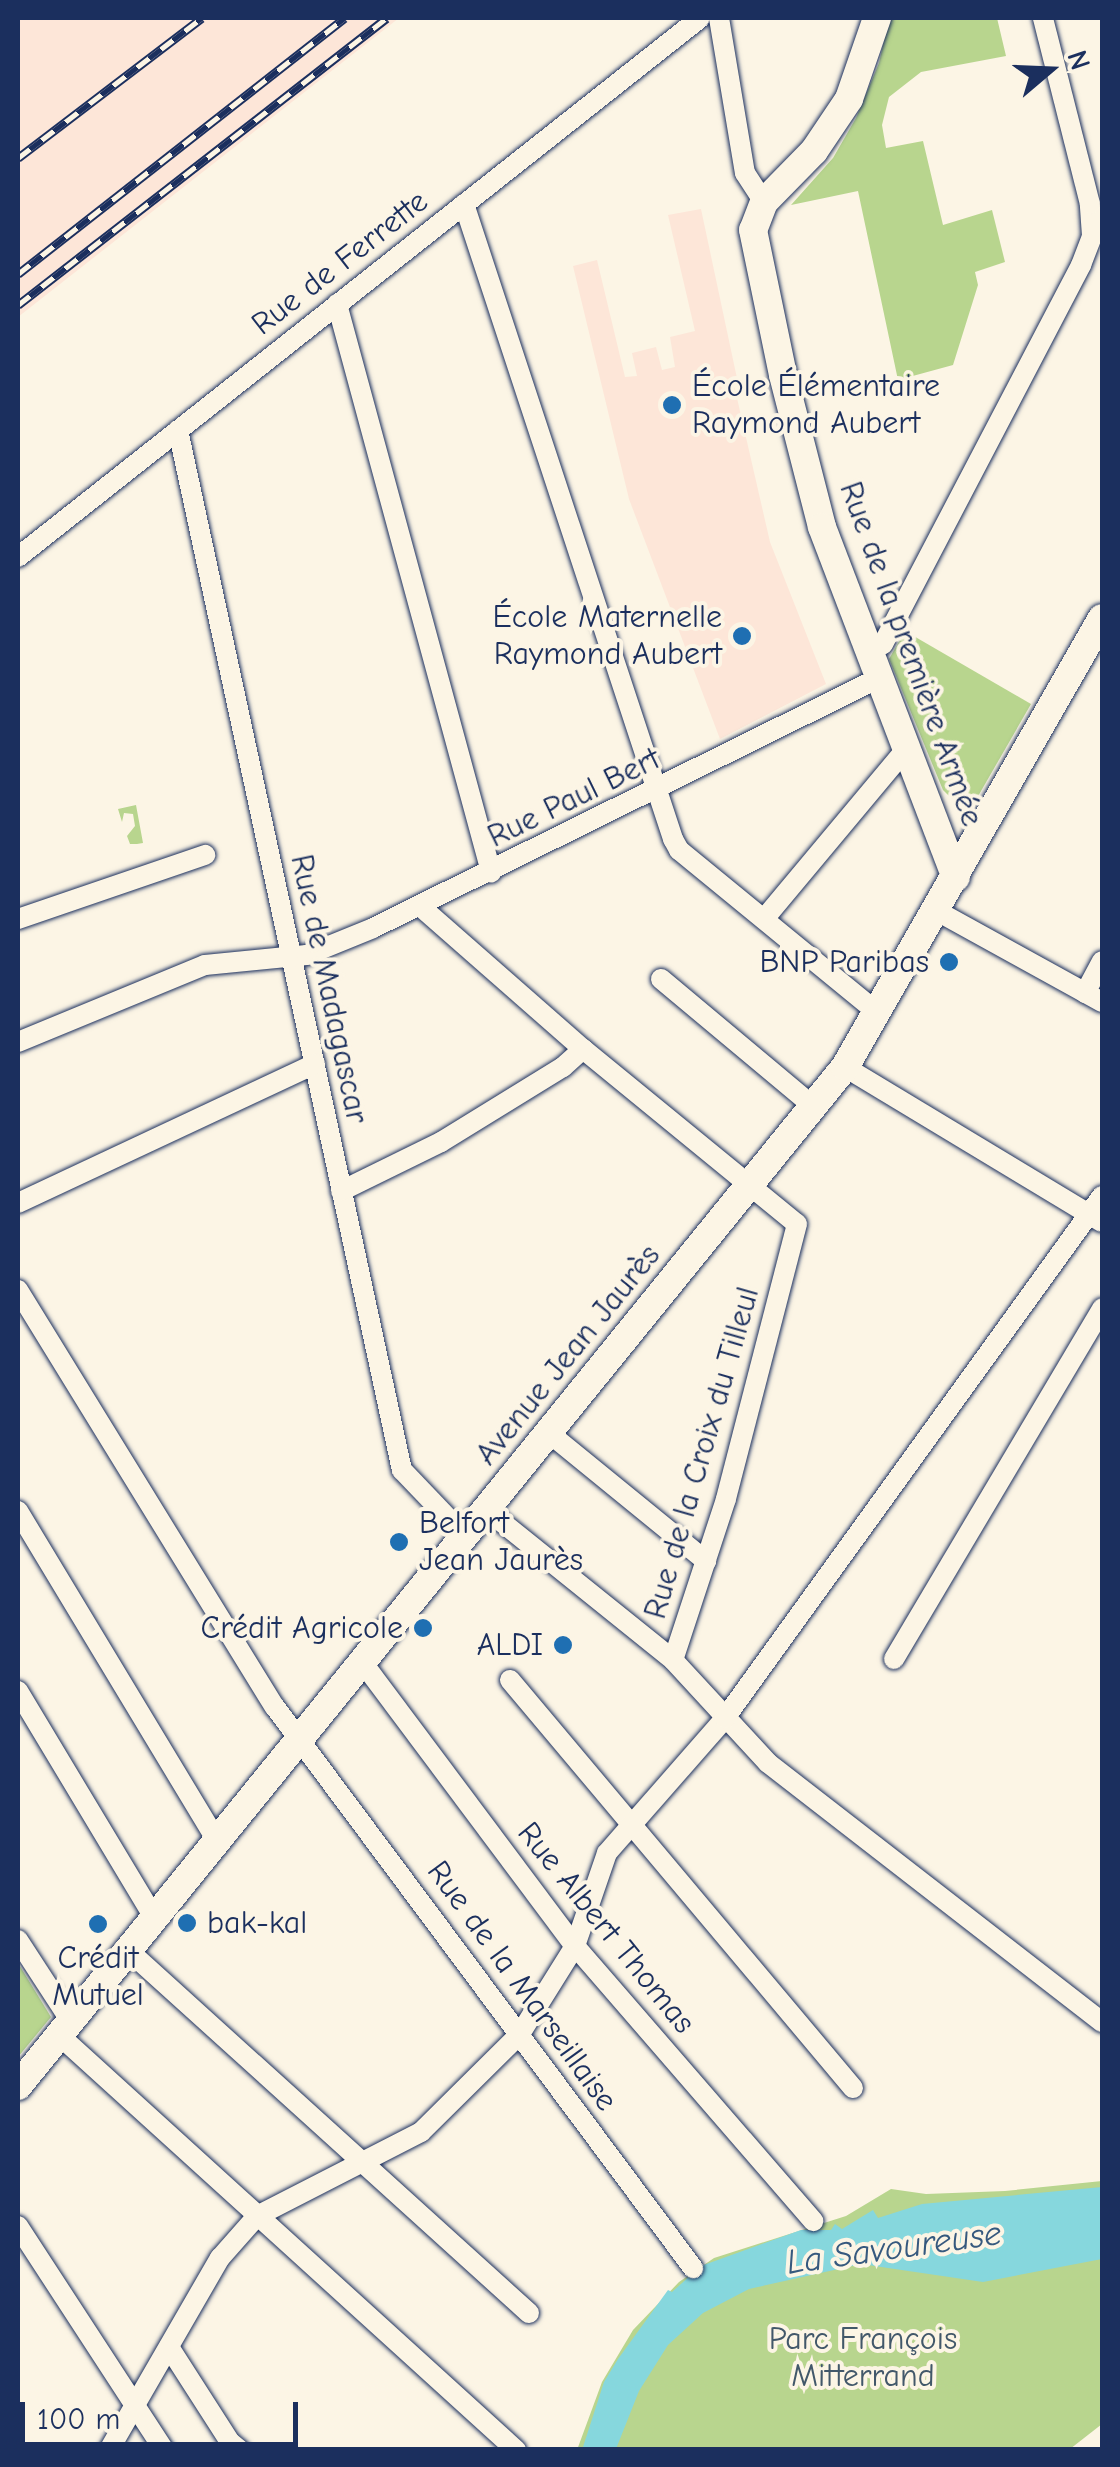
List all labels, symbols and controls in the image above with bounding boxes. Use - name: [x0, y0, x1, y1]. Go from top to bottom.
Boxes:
- north arrow: [1000, 20, 1100, 120]
- text: N: [1060, 46, 1096, 74]
- street label: Rue de Ferrette: [244, 182, 436, 344]
- place label: École Élémentaire Raymond Aubert: [692, 368, 940, 443]
- marker: École Élémentaire Raymond Aubert: [661, 394, 683, 416]
- street label: Rue de la première Armée: [831, 477, 991, 831]
- place label: École Maternelle Raymond Aubert: [493, 599, 722, 674]
- marker: École Maternelle Raymond Aubert: [731, 625, 753, 647]
- street label: Rue Paul Bert: [482, 740, 666, 856]
- street label: Rue de Madagascar: [282, 851, 376, 1127]
- place label: BNP Paribas: [759, 943, 929, 981]
- marker: BNP Paribas: [938, 951, 960, 973]
- street label: Avenue Jean Jaurès: [467, 1237, 669, 1473]
- street label: Rue de la Croix du Tilleul: [636, 1283, 768, 1623]
- place label: Belfort Jean Jaurès: [419, 1505, 583, 1580]
- marker: Belfort Jean Jaurès: [388, 1531, 410, 1553]
- place label: Crédit Agricole: [201, 1609, 403, 1647]
- marker: Crédit Agricole: [412, 1617, 434, 1639]
- place label: ALDI: [477, 1626, 543, 1664]
- marker: ALDI: [552, 1634, 574, 1656]
- street label: Rue Albert Thomas: [509, 1815, 703, 2041]
- street label: Rue de la Marseillaise: [418, 1854, 626, 2118]
- place label: bak-kal: [207, 1904, 307, 1942]
- marker: bak-kal: [176, 1912, 198, 1934]
- marker: Crédit Mutuel: [87, 1913, 109, 1935]
- place label: Crédit Mutuel: [52, 1940, 144, 2015]
- water label: La Savoureuse: [784, 2212, 1004, 2284]
- park label: Parc François Mitterrand: [769, 2321, 957, 2396]
- scale bar: [25, 2382, 302, 2444]
- text: 100 m: [37, 2402, 120, 2437]

